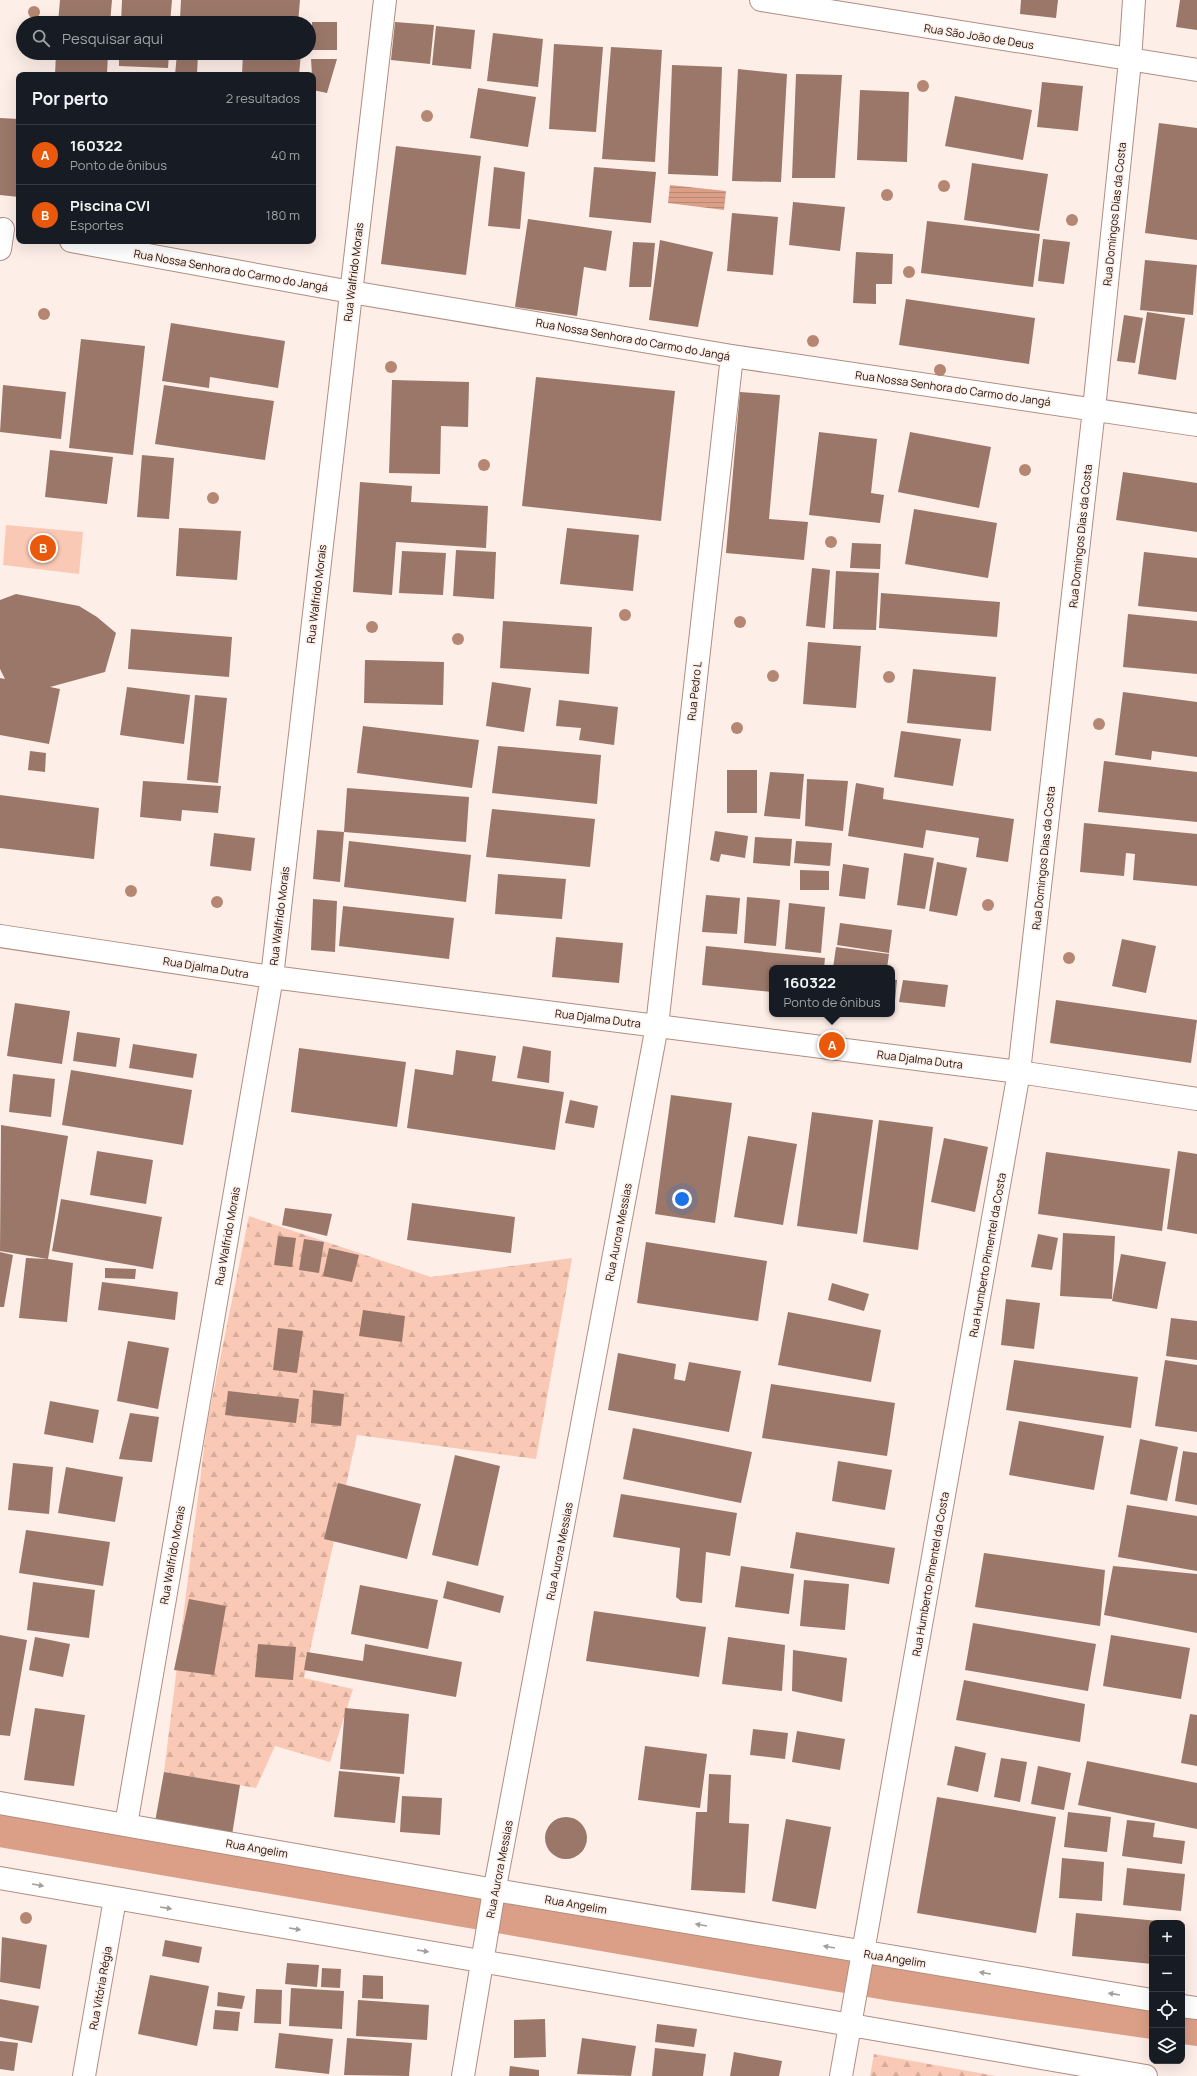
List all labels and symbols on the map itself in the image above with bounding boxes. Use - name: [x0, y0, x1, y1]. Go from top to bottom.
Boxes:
- street label: Rua São João de Deus: [923, 20, 1035, 52]
- street label: Rua Domingos Dias da Costa: [1099, 141, 1129, 287]
- street label: Rua Walfrido Morais: [339, 221, 367, 322]
- street label: Rua Nossa Senhora do Carmo do Jangá: [133, 246, 329, 294]
- street label: Rua Nossa Senhora do Carmo do Jangá: [535, 315, 731, 363]
- street label: Rua Nossa Senhora do Carmo do Jangá: [854, 367, 1052, 409]
- street label: Rua Domingos Dias da Costa: [1065, 463, 1095, 609]
- pin: B: [30, 533, 56, 563]
- street label: Rua Walfrido Morais: [302, 543, 330, 644]
- street label: Rua Pedro L: [683, 660, 705, 721]
- street label: Rua Domingos Dias da Costa: [1028, 785, 1058, 931]
- street label: Rua Walfrido Morais: [265, 865, 293, 966]
- street label: Rua Djalma Dutra: [162, 953, 250, 981]
- street label: Rua Djalma Dutra: [554, 1005, 642, 1031]
- pin: A: [819, 1030, 845, 1060]
- street label: Rua Djalma Dutra: [876, 1046, 964, 1072]
- street label: Rua Humberto Pimentel da Costa: [965, 1171, 1009, 1339]
- street label: Rua Aurora Messias: [601, 1182, 635, 1282]
- street label: Rua Walfrido Morais: [211, 1185, 243, 1286]
- your location: [672, 1189, 692, 1209]
- street label: Rua Humberto Pimentel da Costa: [908, 1490, 952, 1658]
- street label: Rua Aurora Messias: [542, 1501, 576, 1601]
- street label: Rua Walfrido Morais: [156, 1504, 188, 1605]
- street label: Rua Aurora Messias: [482, 1819, 516, 1919]
- street label: Rua Angelim: [225, 1835, 289, 1861]
- one-way arrow: [32, 1882, 44, 1888]
- street label: Rua Angelim: [544, 1891, 608, 1917]
- one-way arrow: [160, 1905, 172, 1911]
- one-way arrow: [695, 1922, 707, 1928]
- one-way arrow: [288, 1926, 301, 1932]
- one-way arrow: [823, 1943, 836, 1949]
- street label: Rua Vitória Régia: [85, 1945, 115, 2031]
- street label: Rua Angelim: [863, 1946, 927, 1970]
- one-way arrow: [417, 1948, 429, 1954]
- one-way arrow: [979, 1969, 991, 1975]
- one-way arrow: [1107, 1991, 1120, 1997]

